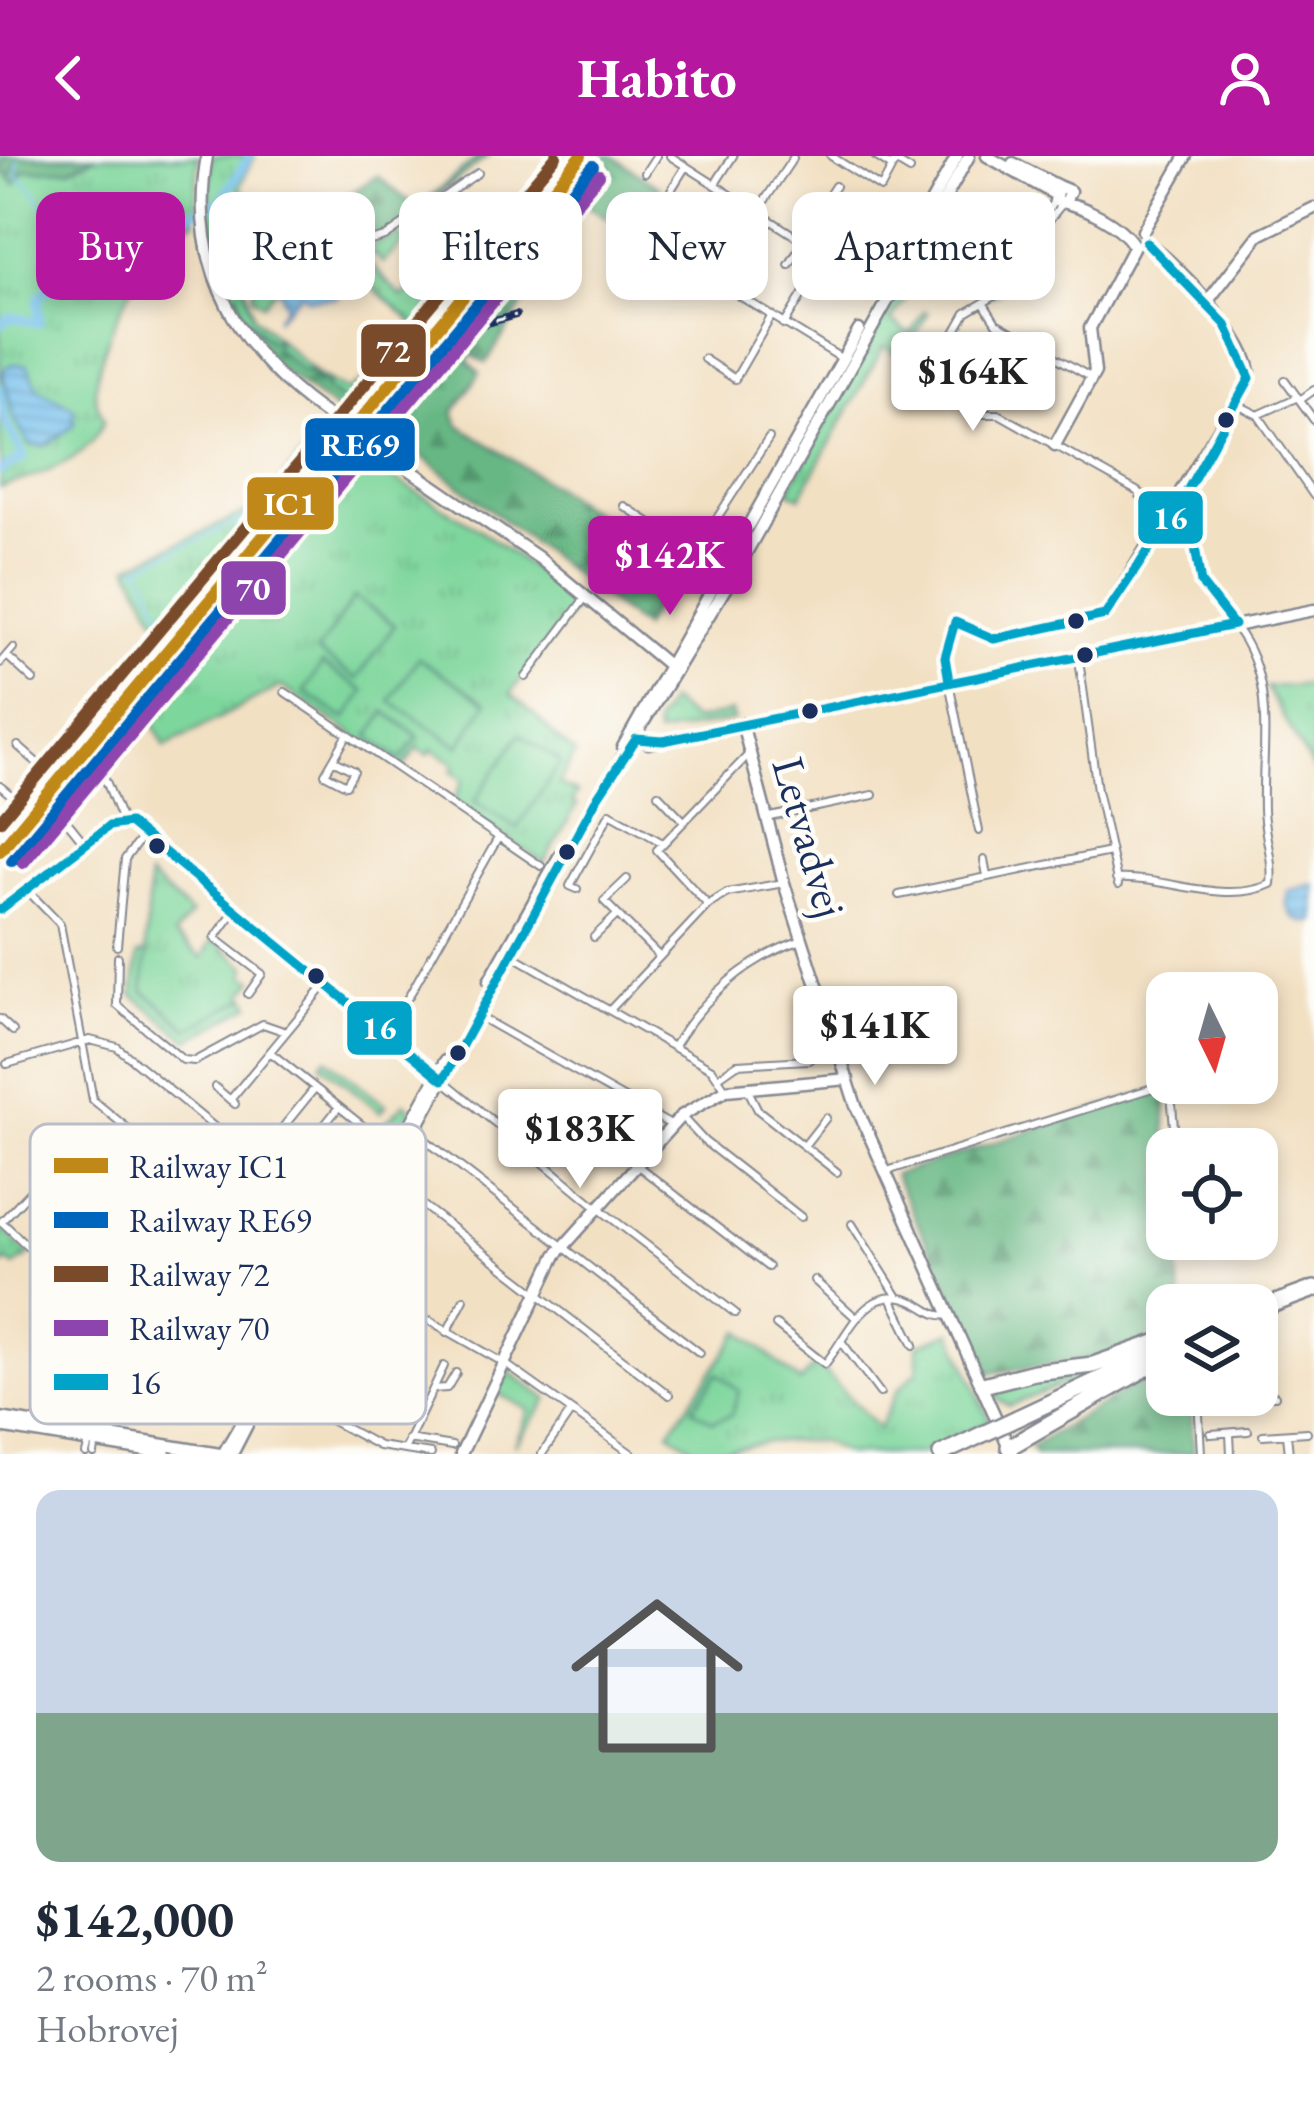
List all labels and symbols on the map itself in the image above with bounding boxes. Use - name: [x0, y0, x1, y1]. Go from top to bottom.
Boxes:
- line badge: 72: [359, 322, 428, 379]
- text: 72: [376, 329, 411, 372]
- pin: $164K: [889, 332, 1057, 434]
- unlabelled marker: [1215, 409, 1237, 431]
- line badge: RE69: [303, 416, 417, 473]
- text: RE69: [321, 423, 400, 466]
- line badge: IC1: [245, 475, 336, 532]
- text: IC1: [264, 482, 316, 525]
- line badge: 16: [1136, 489, 1205, 546]
- text: 16: [1153, 496, 1187, 539]
- pin: $142K: [586, 516, 754, 618]
- line badge: 70: [219, 559, 288, 617]
- text: 70: [236, 567, 270, 610]
- unlabelled marker: [1065, 610, 1087, 632]
- unlabelled marker: [1074, 644, 1096, 666]
- unlabelled marker: [799, 700, 821, 722]
- street label: Letvadvej: [760, 750, 860, 924]
- unlabelled marker: [146, 835, 168, 857]
- unlabelled marker: [556, 841, 578, 863]
- unlabelled marker: [305, 965, 327, 987]
- north arrow: [1146, 972, 1278, 1104]
- pin: $141K: [791, 986, 959, 1088]
- line badge: 16: [345, 999, 414, 1057]
- text: 16: [362, 1006, 396, 1049]
- unlabelled marker: [447, 1042, 469, 1064]
- pin: $183K: [496, 1089, 664, 1191]
- legend: [30, 1124, 426, 1424]
- text: Railway IC1: [129, 1145, 288, 1188]
- text: Railway RE69: [129, 1199, 312, 1242]
- text: Railway 72: [129, 1253, 270, 1296]
- text: Railway 70: [129, 1307, 270, 1350]
- text: 16: [129, 1361, 161, 1404]

